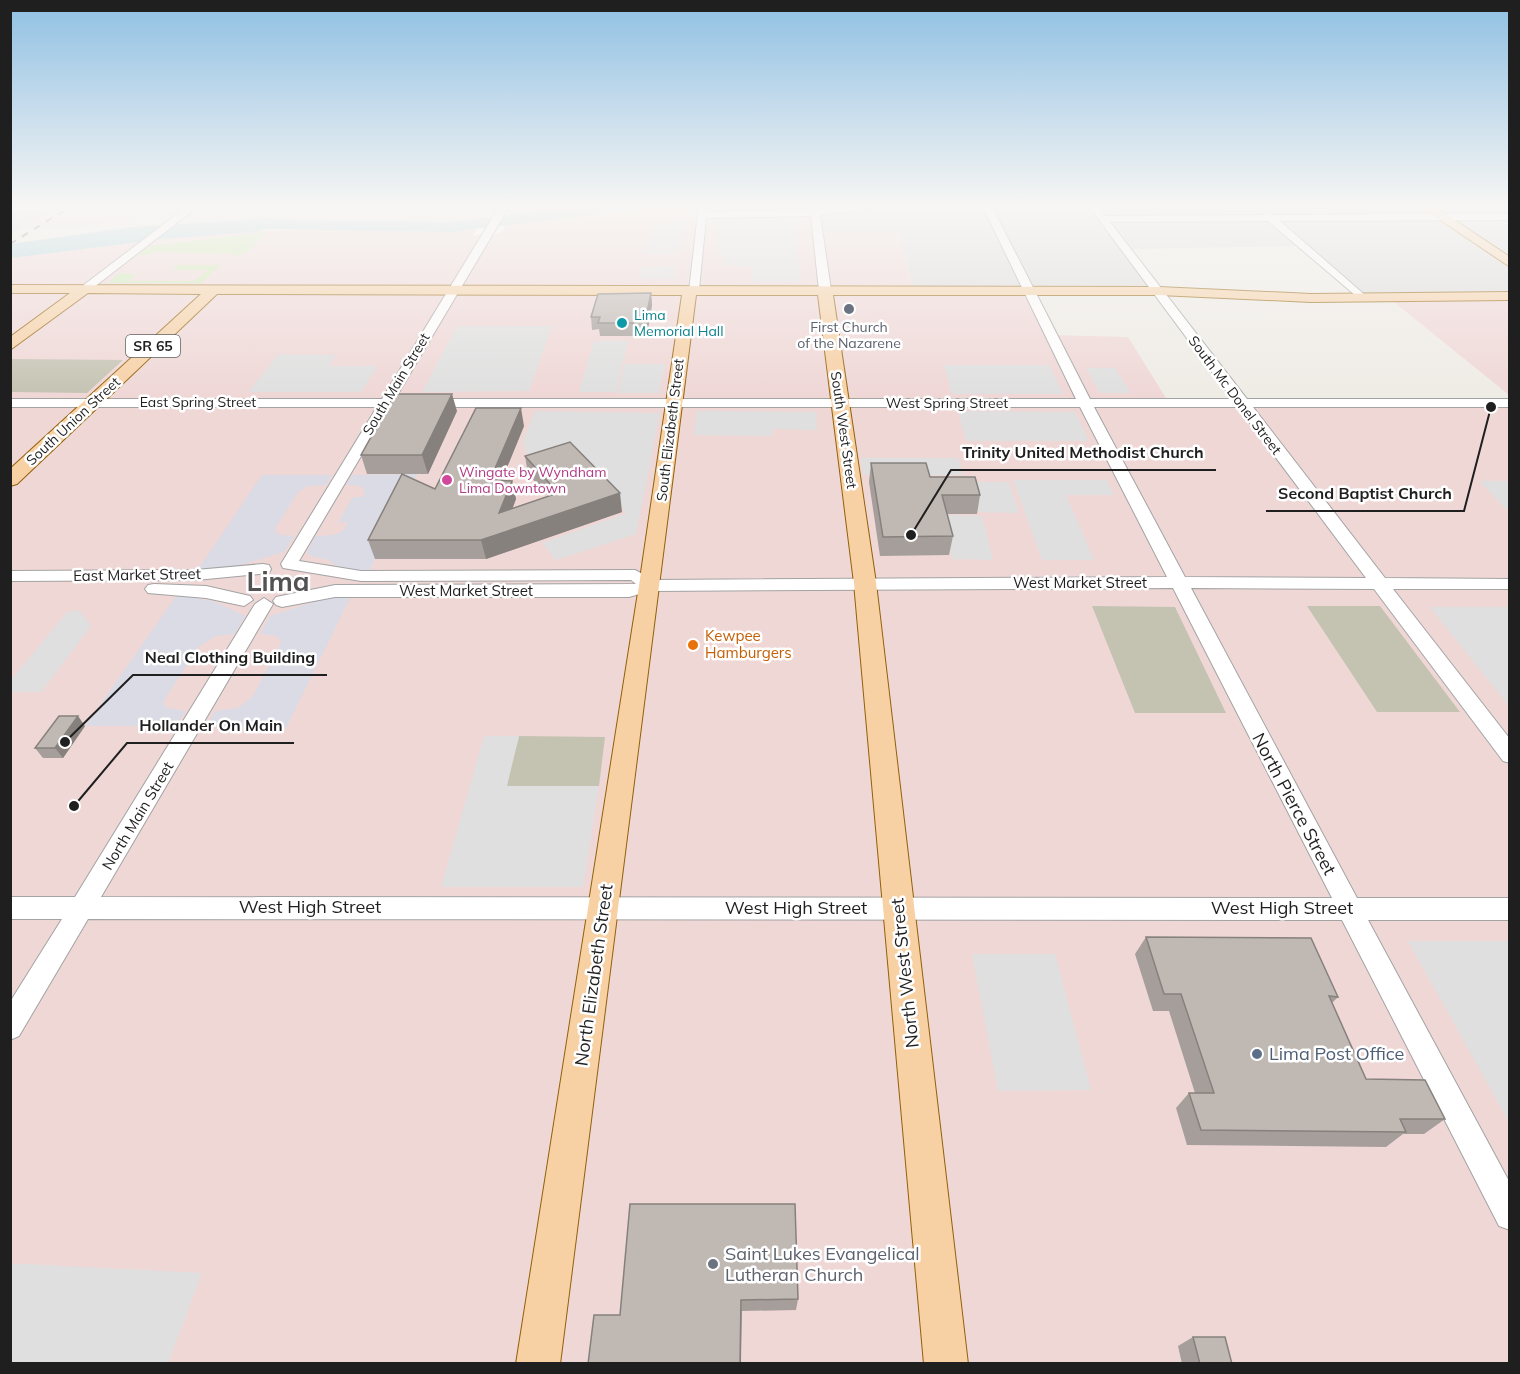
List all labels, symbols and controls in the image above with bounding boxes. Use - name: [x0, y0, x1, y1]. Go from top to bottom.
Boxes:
- marker: First Church of the Nazarene: [842, 302, 856, 316]
- place label: Lima Memorial Hall: [634, 306, 724, 340]
- marker: Lima Memorial Hall: [615, 316, 629, 330]
- place label: First Church of the Nazarene: [797, 318, 901, 352]
- street label: South Main Street: [358, 330, 434, 438]
- street label: South Mc Donel Street: [1184, 332, 1286, 458]
- road number: SR 65: [126, 335, 180, 357]
- street label: South Elizabeth Street: [652, 358, 688, 502]
- street label: South West Street: [827, 370, 861, 490]
- street label: South Union Street: [22, 373, 124, 469]
- street label: East Spring Street: [140, 393, 256, 411]
- street label: West Spring Street: [886, 394, 1008, 412]
- callout: Trinity United Methodist Church: [951, 436, 1216, 470]
- text: Trinity United Methodist Church: [962, 442, 1204, 462]
- place label: Wingate by Wyndham Lima Downtown: [459, 463, 607, 497]
- marker: Wingate by Wyndham Lima Downtown: [440, 473, 454, 487]
- callout: Second Baptist Church: [1266, 477, 1464, 511]
- text: Second Baptist Church: [1278, 483, 1452, 503]
- street label: East Market Street: [73, 564, 201, 585]
- district label: Lima: [246, 564, 310, 598]
- street label: West Market Street: [1013, 573, 1147, 592]
- street label: West Market Street: [399, 581, 533, 600]
- place label: Kewpee Hamburgers: [705, 626, 792, 662]
- marker: Kewpee Hamburgers: [686, 638, 700, 652]
- callout: Neal Clothing Building: [133, 641, 327, 675]
- text: Neal Clothing Building: [145, 647, 315, 667]
- callout: Hollander On Main: [127, 709, 294, 743]
- text: Hollander On Main: [139, 715, 283, 735]
- street label: North Pierce Street: [1247, 729, 1342, 879]
- street label: North Main Street: [98, 758, 177, 873]
- street label: North Elizabeth Street: [569, 883, 618, 1067]
- street label: West High Street: [239, 895, 381, 918]
- street label: West High Street: [725, 896, 867, 919]
- street label: West High Street: [1211, 896, 1353, 919]
- street label: North West Street: [885, 897, 924, 1049]
- place label: Lima Post Office: [1269, 1042, 1404, 1065]
- marker: Lima Post Office: [1250, 1047, 1264, 1061]
- place label: Saint Lukes Evangelical Lutheran Church: [725, 1242, 920, 1286]
- marker: Saint Lukes Evangelical Lutheran Church: [706, 1257, 720, 1271]

